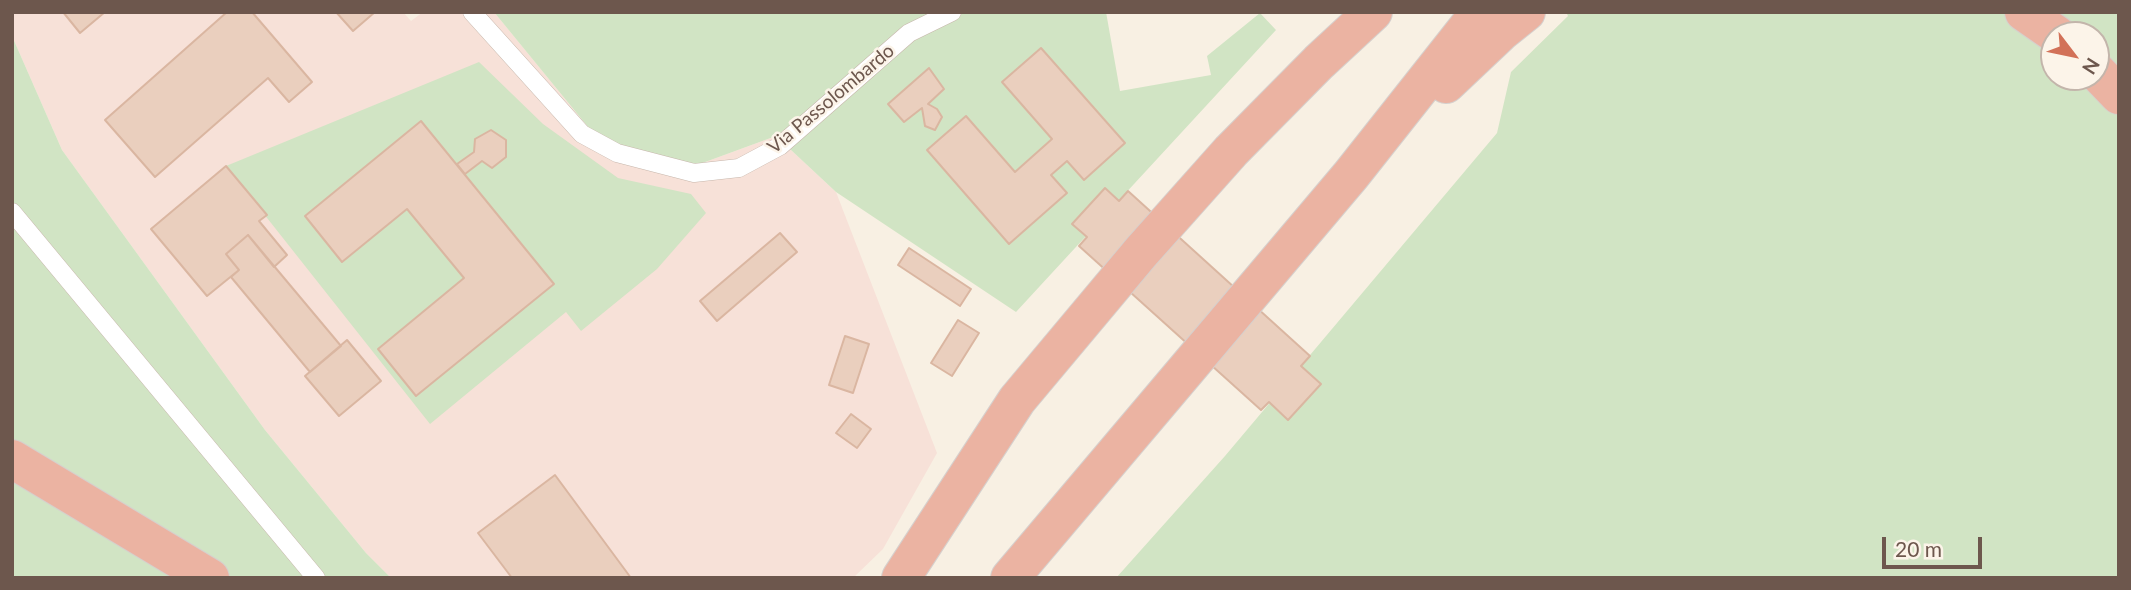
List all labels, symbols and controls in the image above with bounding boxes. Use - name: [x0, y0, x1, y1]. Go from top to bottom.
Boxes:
- north arrow: [2040, 21, 2110, 91]
- street label: Via Passolombardo: [763, 39, 899, 159]
- text: N: [2078, 54, 2105, 79]
- scale bar: [1886, 524, 1986, 568]
- text: 20 m: [1895, 536, 1942, 561]

